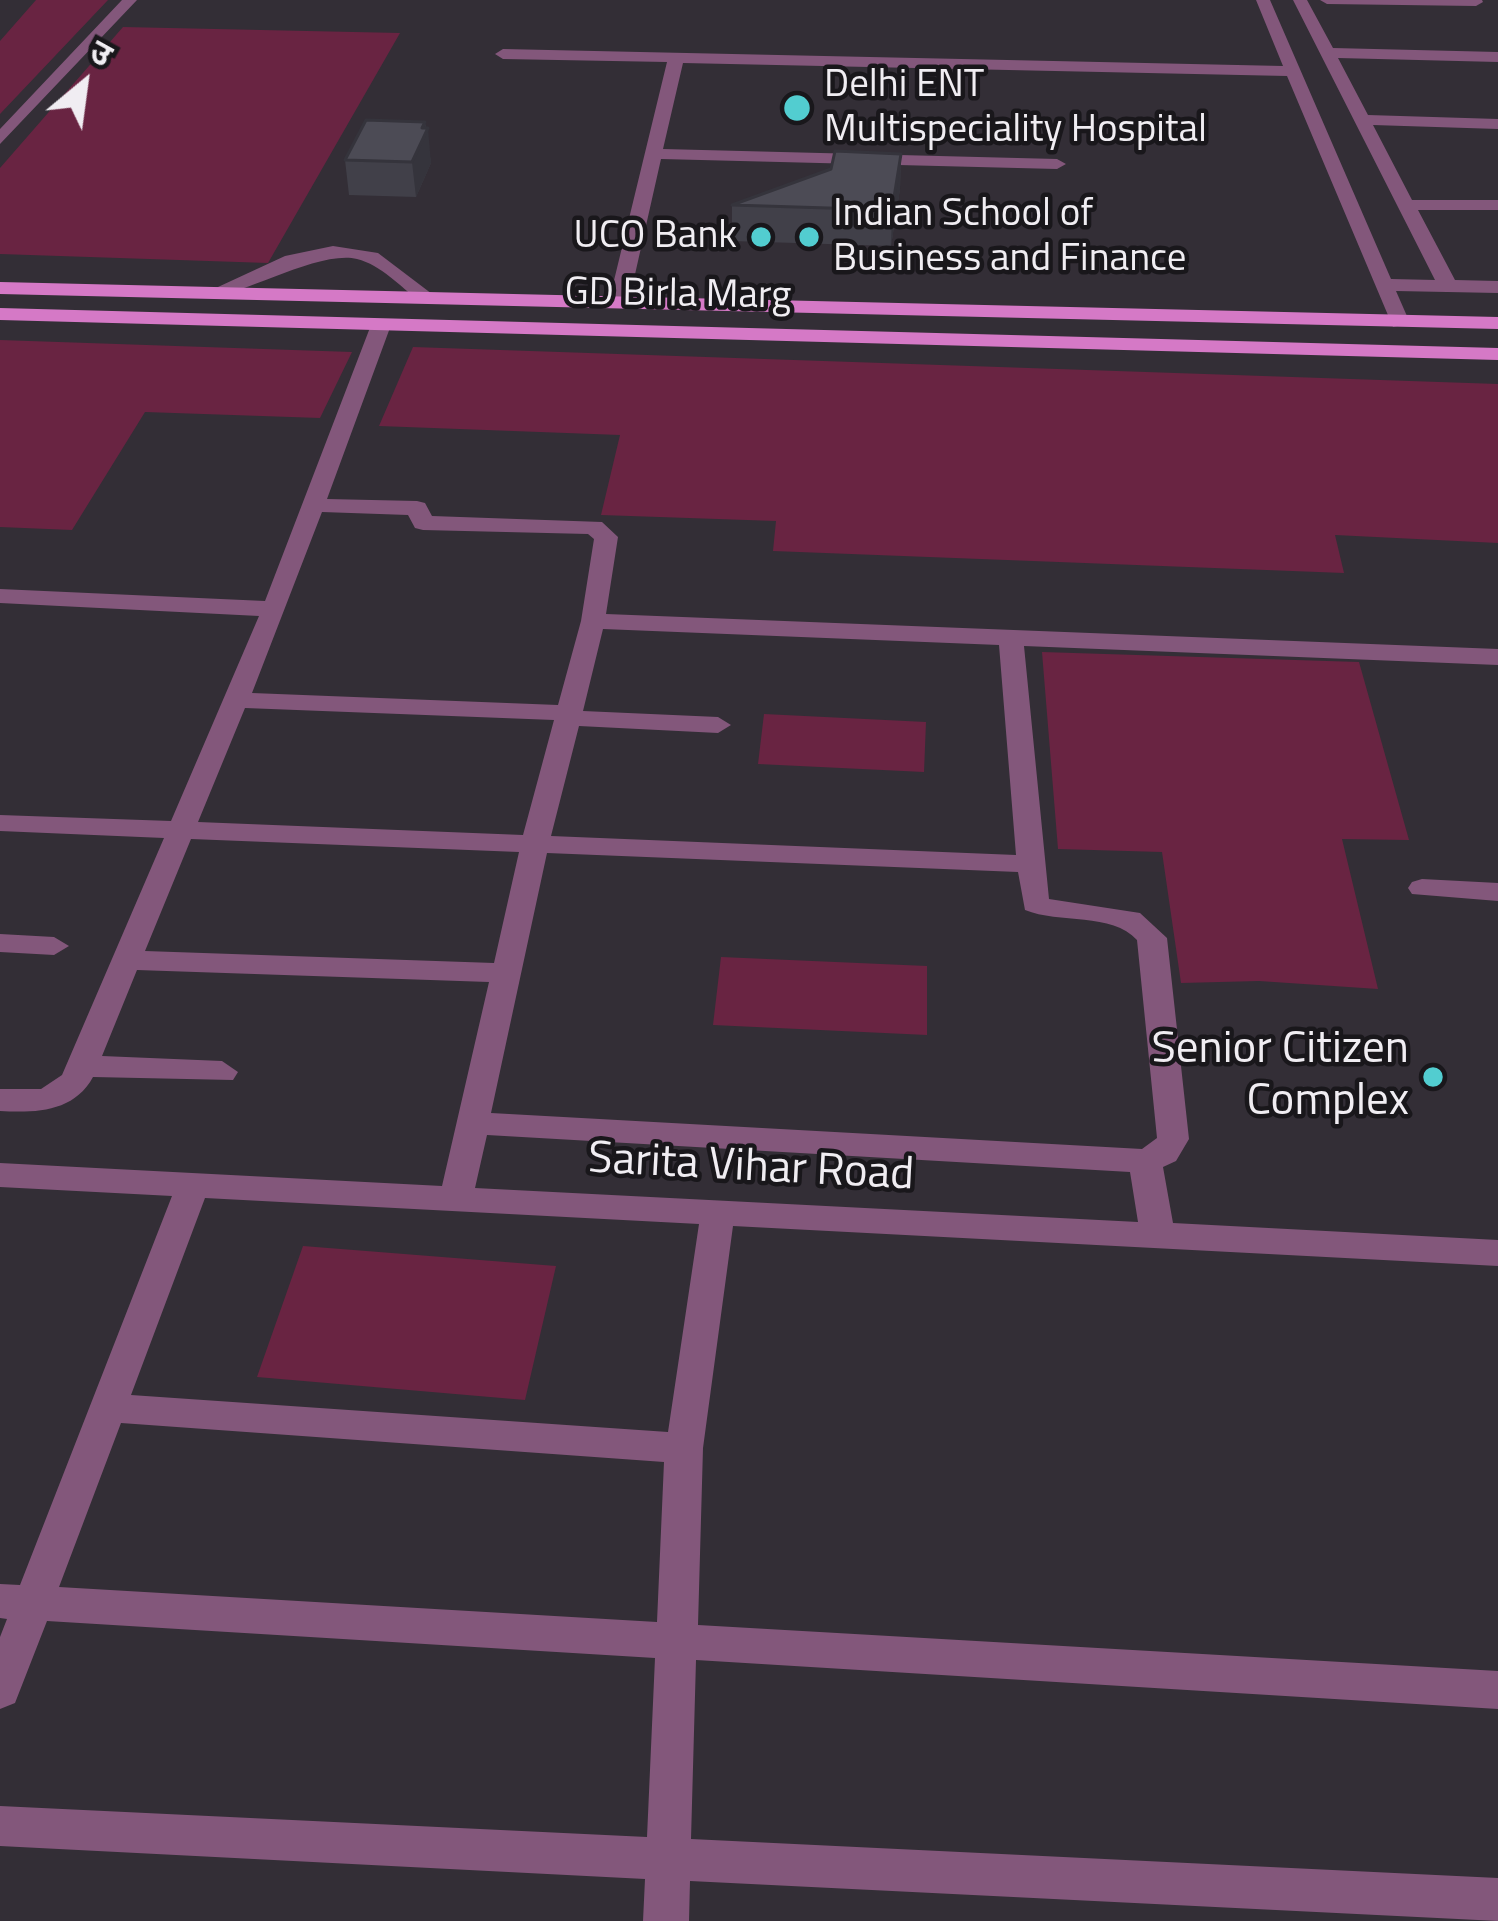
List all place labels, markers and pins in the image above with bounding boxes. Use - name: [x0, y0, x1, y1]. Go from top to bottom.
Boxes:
- place label: Delhi ENT Multispeciality Hospital: [824, 63, 1207, 154]
- marker: Delhi ENT Multispeciality Hospital: [781, 92, 813, 124]
- place label: Indian School of Business and Finance: [833, 192, 1187, 283]
- place label: UCO Bank: [574, 214, 737, 260]
- marker: UCO Bank: [748, 224, 774, 250]
- marker: Indian School of Business and Finance: [796, 224, 822, 250]
- place label: Senior Citizen Complex: [1151, 1024, 1409, 1130]
- marker: Senior Citizen Complex: [1420, 1064, 1446, 1090]

